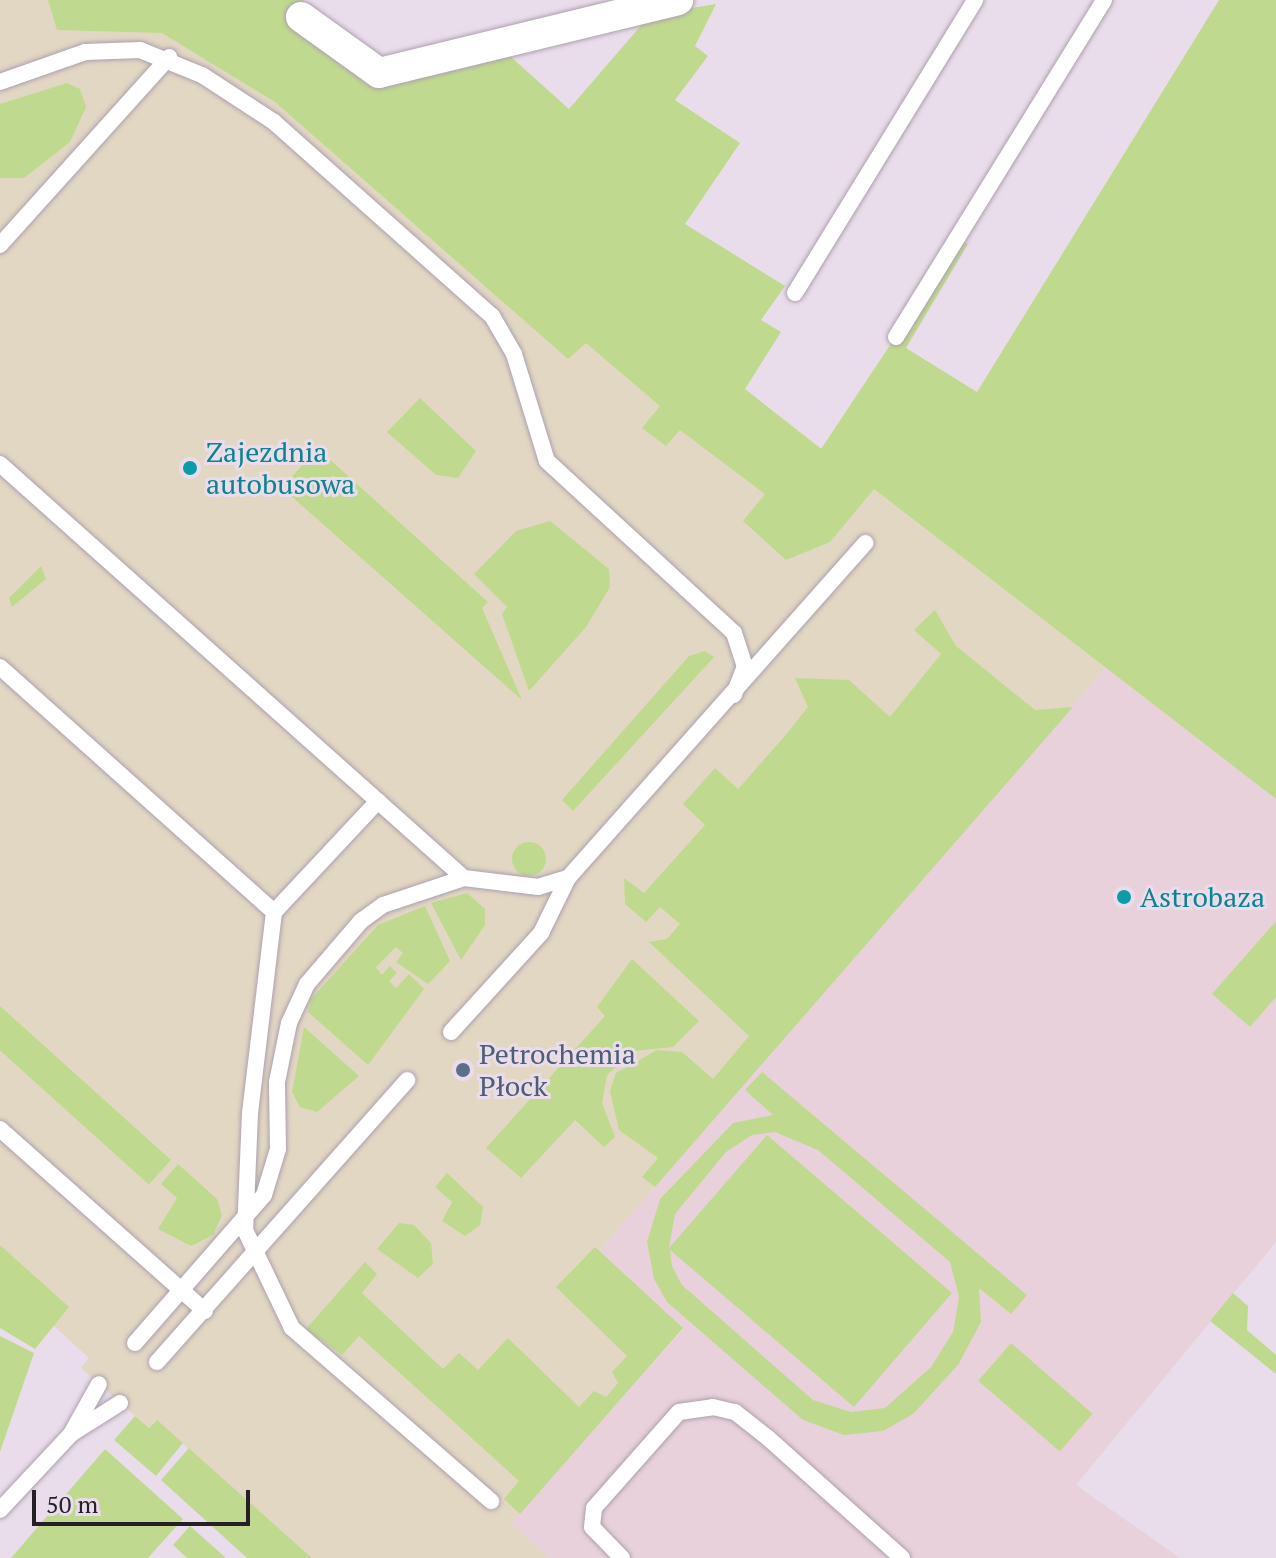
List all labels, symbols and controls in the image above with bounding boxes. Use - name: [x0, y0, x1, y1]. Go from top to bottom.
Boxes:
- place label: Zajezdnia autobusowa: [206, 435, 355, 501]
- marker: Zajezdnia autobusowa: [181, 459, 199, 477]
- place label: Astrobaza: [1140, 880, 1265, 914]
- marker: Astrobaza: [1115, 888, 1133, 906]
- place label: Petrochemia Płock: [479, 1037, 636, 1103]
- marker: Petrochemia Płock: [454, 1061, 472, 1079]
- scale bar: [36, 1474, 254, 1524]
- text: 50 m: [46, 1488, 98, 1520]

